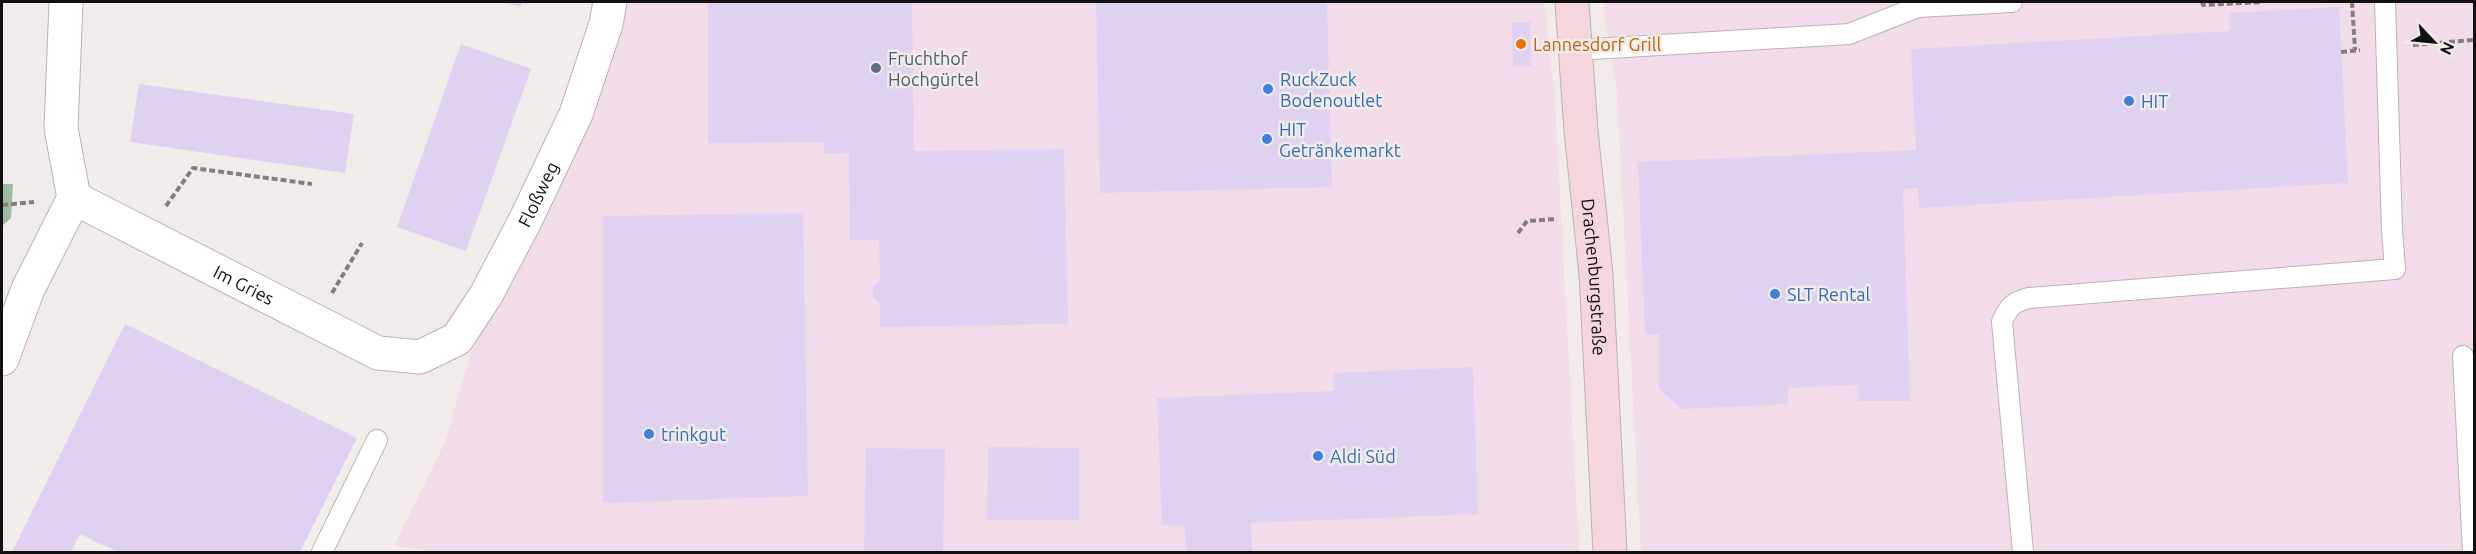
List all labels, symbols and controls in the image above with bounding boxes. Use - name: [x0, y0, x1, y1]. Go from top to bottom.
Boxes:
- north arrow: [2404, 12, 2464, 72]
- place label: Lannesdorf Grill: [1533, 34, 1661, 54]
- marker: Lannesdorf Grill: [1514, 37, 1528, 51]
- text: N: [2437, 39, 2458, 58]
- place label: Fruchthof Hochgürtel: [888, 48, 979, 89]
- marker: Fruchthof Hochgürtel: [869, 61, 883, 75]
- place label: RuckZuck Bodenoutlet: [1280, 69, 1382, 110]
- marker: RuckZuck Bodenoutlet: [1261, 82, 1275, 96]
- place label: HIT: [2141, 91, 2168, 111]
- marker: HIT: [2122, 94, 2136, 108]
- place label: HIT Getränkemarkt: [1279, 119, 1401, 160]
- marker: HIT Getränkemarkt: [1260, 132, 1274, 146]
- street label: Floßweg: [514, 158, 562, 230]
- street label: Drachenburgstraße: [1578, 198, 1610, 356]
- street label: Im Gries: [210, 261, 278, 308]
- place label: SLT Rental: [1787, 284, 1871, 304]
- marker: SLT Rental: [1768, 287, 1782, 301]
- place label: trinkgut: [661, 424, 726, 444]
- marker: trinkgut: [642, 427, 656, 441]
- place label: Aldi Süd: [1330, 446, 1396, 466]
- marker: Aldi Süd: [1311, 449, 1325, 463]

